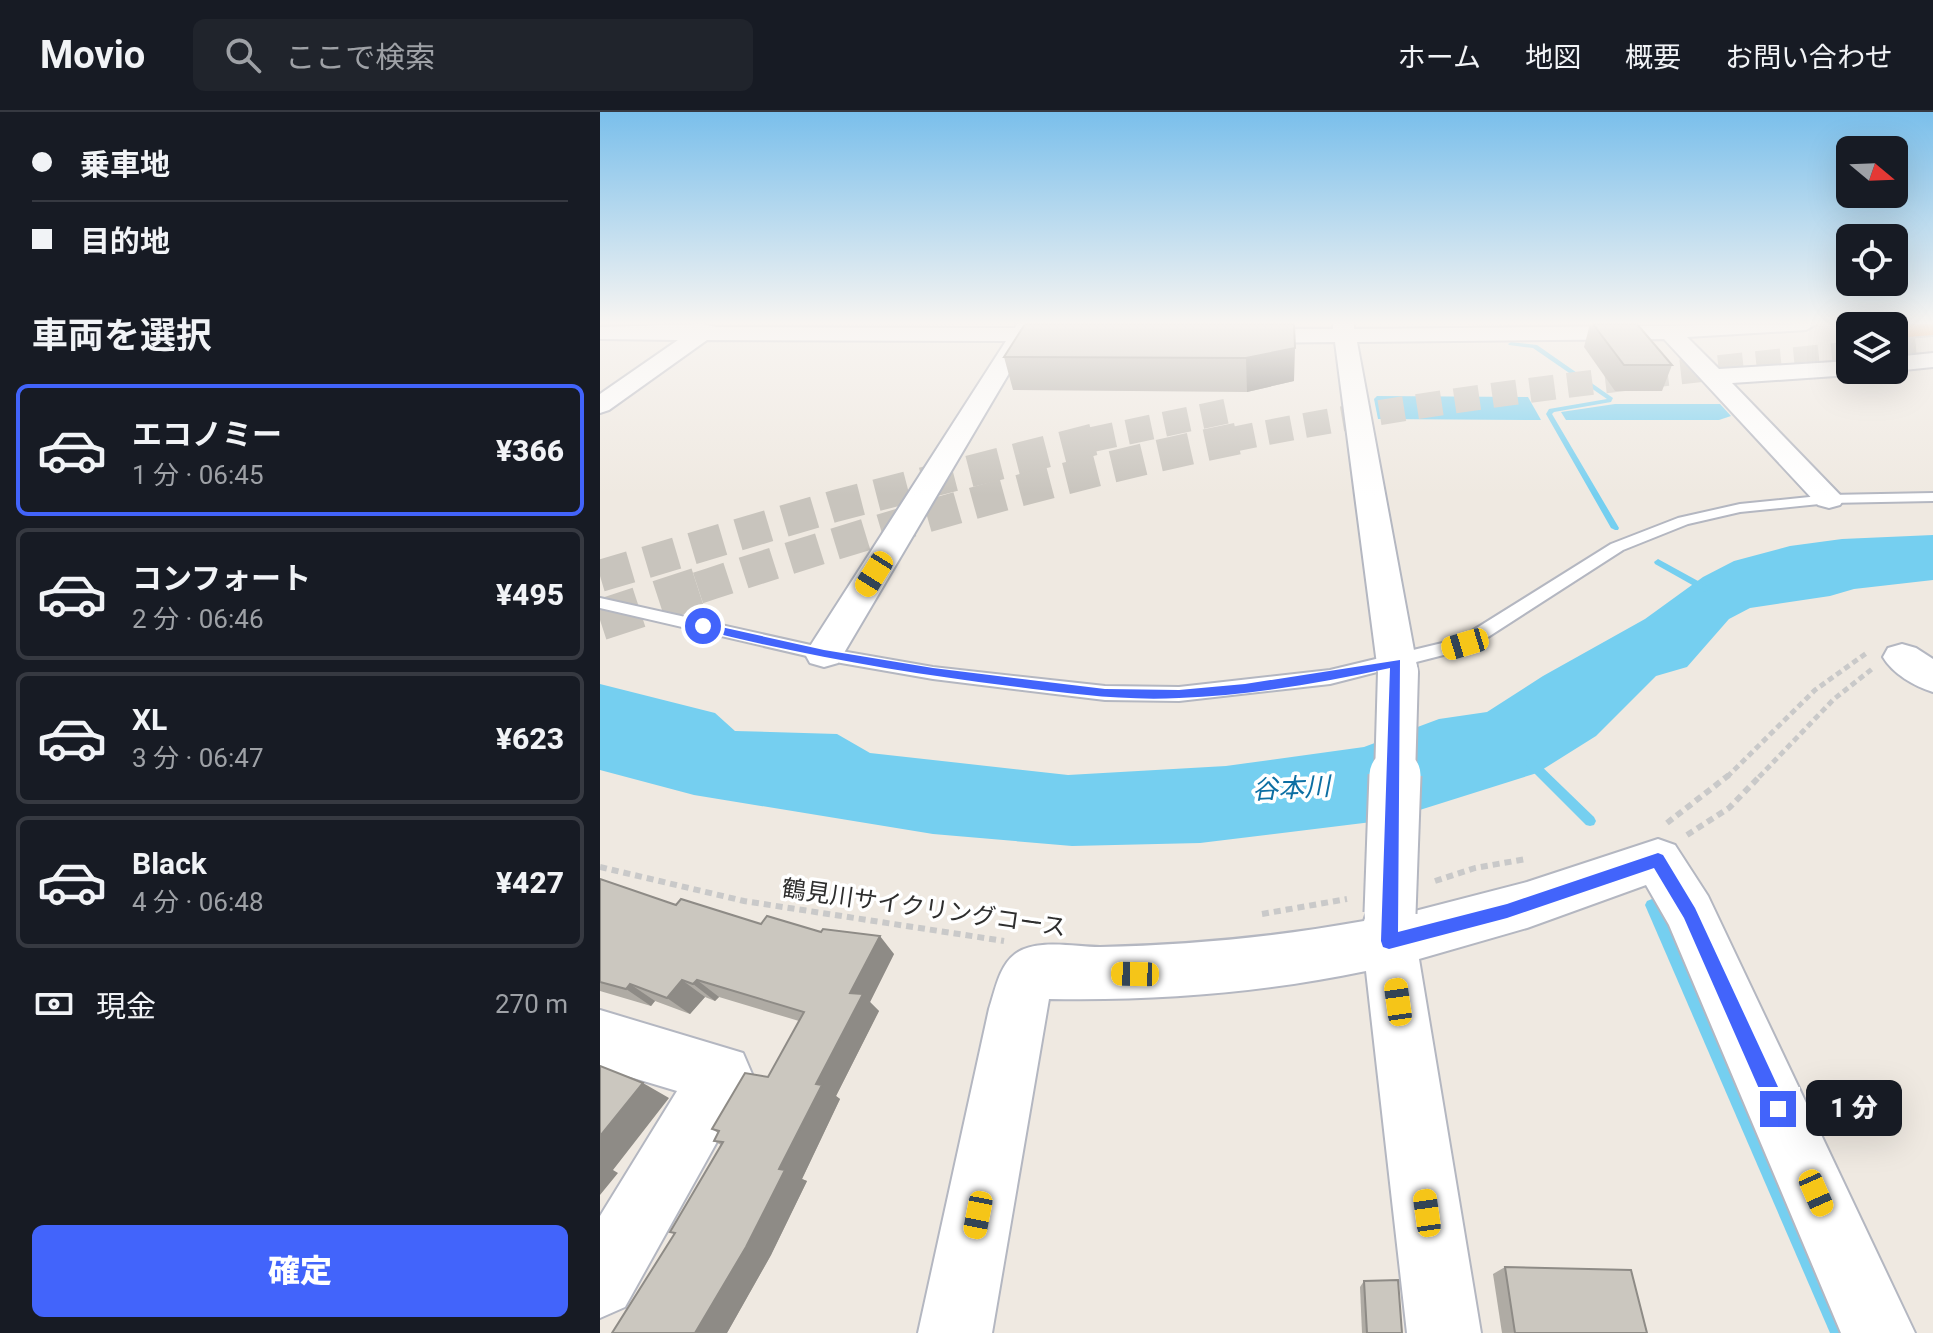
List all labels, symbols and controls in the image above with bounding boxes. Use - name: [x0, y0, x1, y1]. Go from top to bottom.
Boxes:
- search box: [193, 19, 753, 91]
- text: Movio: [40, 33, 145, 77]
- icon: search: [221, 33, 265, 77]
- text: ここで検索: [285, 40, 435, 75]
- text: ホーム: [1398, 41, 1481, 74]
- text: 地図: [1525, 41, 1581, 74]
- text: 概要: [1625, 41, 1681, 74]
- text: お問い合わせ: [1725, 41, 1893, 74]
- north arrow: [1836, 136, 1908, 208]
- map controls: [1836, 136, 1908, 384]
- text: 乗車地: [80, 147, 170, 182]
- text: 目的地: [80, 224, 170, 259]
- button: locate: [1836, 224, 1908, 296]
- button: layers: [1836, 312, 1908, 384]
- text: 車両を選択: [32, 315, 212, 357]
- icon: car: [36, 414, 108, 486]
- text: エコノミー: [132, 417, 282, 452]
- text: ¥366: [496, 433, 564, 468]
- text: 1 分 · 06:45: [132, 460, 264, 490]
- car: [851, 547, 897, 601]
- icon: car: [36, 558, 108, 630]
- text: コンフォート: [132, 561, 311, 596]
- text: ¥495: [496, 577, 564, 612]
- text: 2 分 · 06:46: [132, 604, 264, 634]
- route start: [685, 608, 721, 644]
- car: [1439, 626, 1491, 662]
- icon: car: [36, 702, 108, 774]
- text: XL: [132, 702, 167, 737]
- text: ¥623: [496, 721, 564, 756]
- text: 3 分 · 06:47: [132, 743, 264, 773]
- water label: 谷本川: [1251, 771, 1334, 805]
- icon: car: [36, 846, 108, 918]
- text: Black: [132, 846, 207, 881]
- text: ¥427: [496, 865, 564, 900]
- street label: 鶴見川サイクリングコース: [780, 874, 1068, 942]
- text: 4 分 · 06:48: [132, 887, 264, 917]
- car: [1111, 962, 1159, 986]
- car: [1383, 977, 1413, 1027]
- icon: cash: [32, 982, 76, 1026]
- text: 現金: [96, 989, 156, 1024]
- text: 270 m: [495, 989, 568, 1019]
- callout: 1 分: [1806, 1081, 1902, 1137]
- route end: [1760, 1091, 1796, 1127]
- text: 1 分: [1830, 1093, 1878, 1123]
- car: [1795, 1166, 1837, 1220]
- car: [1412, 1188, 1442, 1238]
- car: [962, 1189, 994, 1241]
- button: 確定: [32, 1225, 568, 1317]

